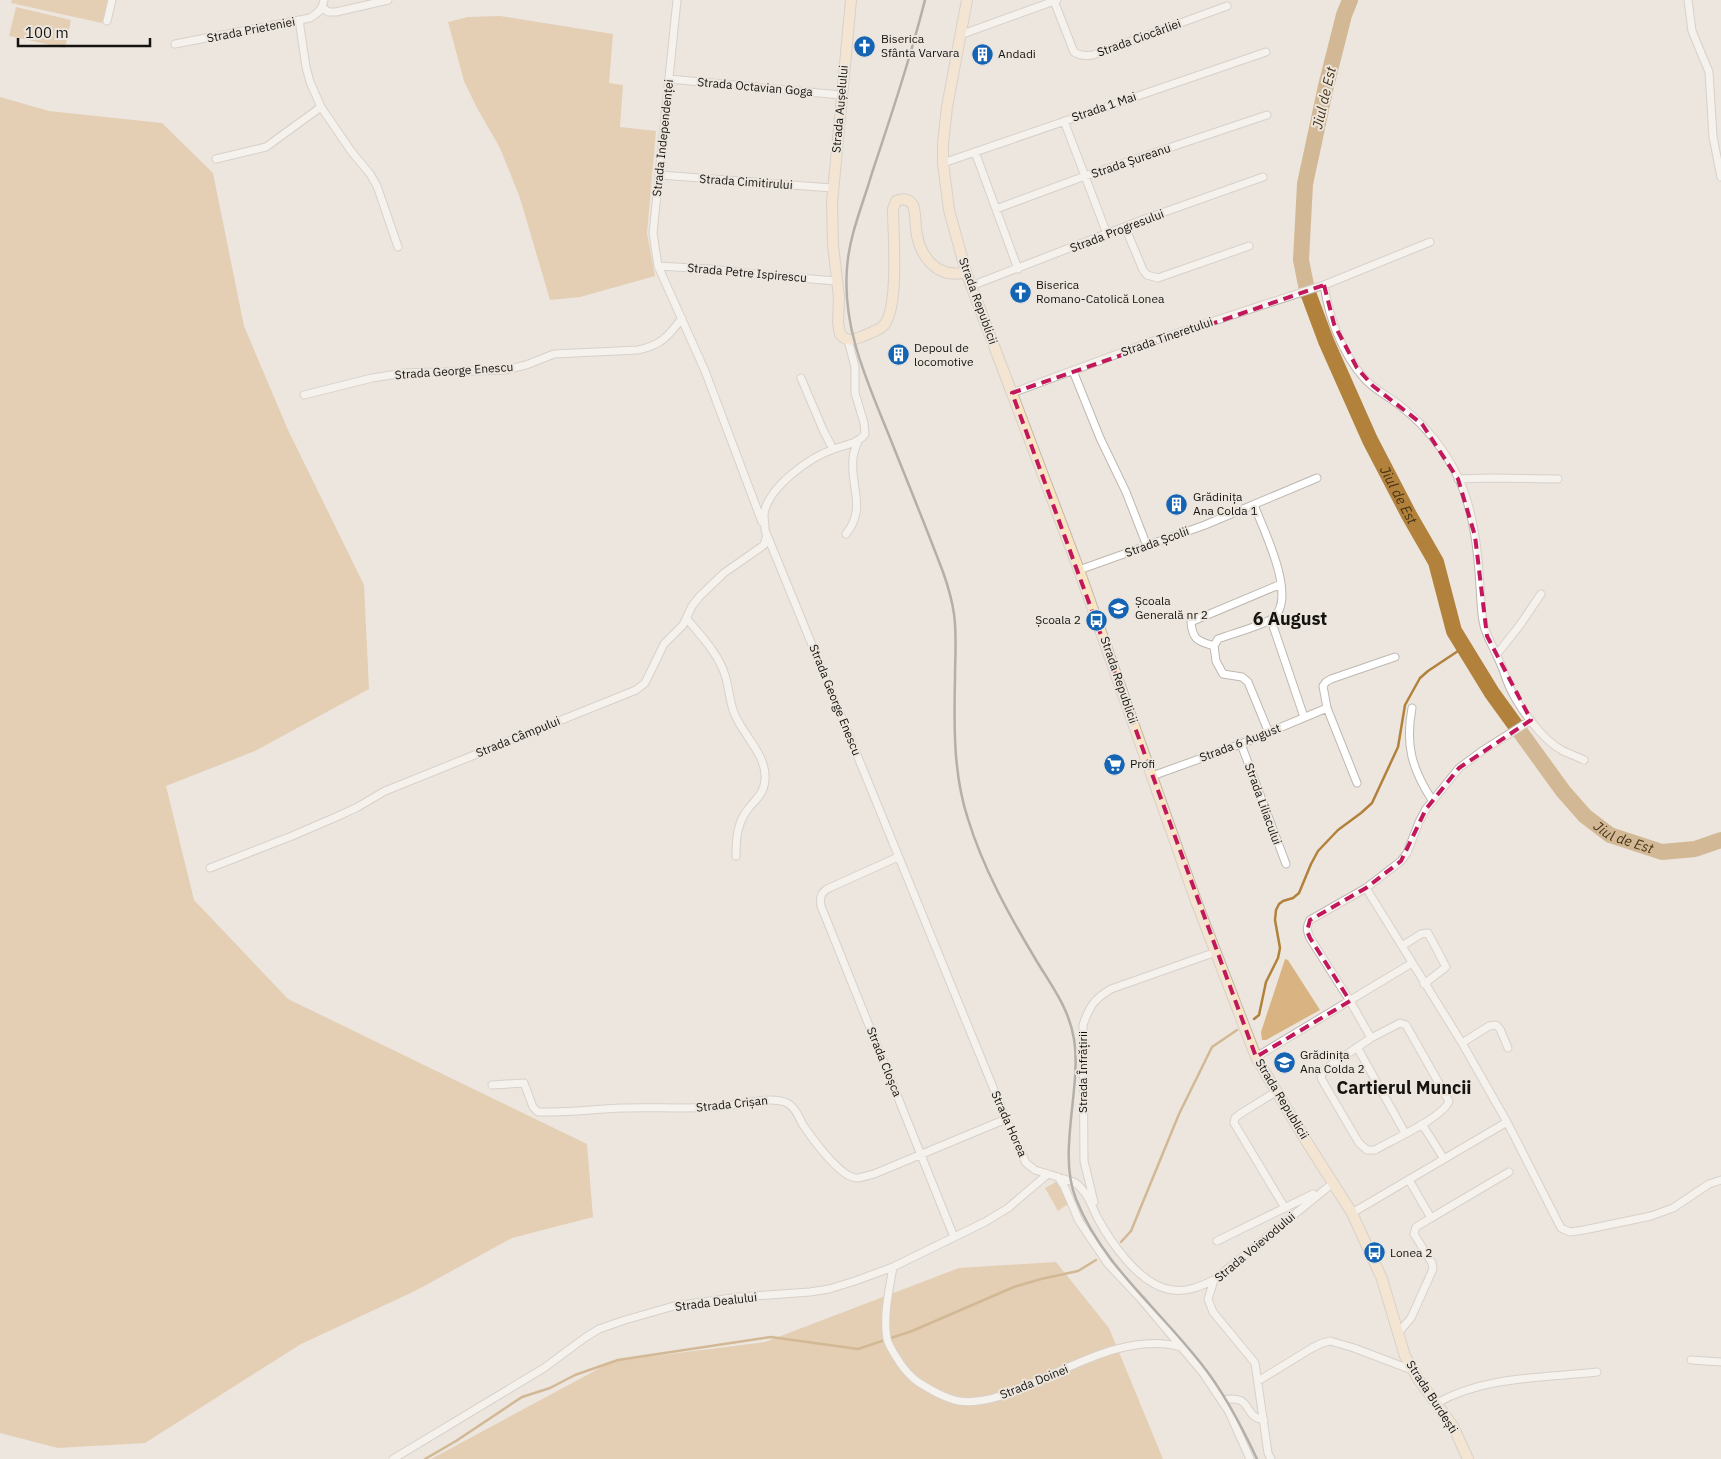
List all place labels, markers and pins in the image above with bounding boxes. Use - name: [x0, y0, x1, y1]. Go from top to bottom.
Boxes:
- place label: Biserica Sfânta Varvara: [881, 31, 960, 60]
- church icon: Biserica Sfânta Varvara: [853, 34, 877, 58]
- building icon: Andadi: [970, 42, 994, 66]
- place label: Andadi: [998, 46, 1036, 61]
- place label: Biserica Romano-Catolică Lonea: [1036, 277, 1165, 306]
- church icon: Biserica Romano-Catolică Lonea: [1008, 280, 1032, 304]
- place label: Depoul de locomotive: [914, 340, 974, 369]
- building icon: Depoul de locomotive: [886, 343, 910, 367]
- place label: Grădinița Ana Colda 1: [1193, 489, 1258, 518]
- building icon: Grădinița Ana Colda 1: [1165, 492, 1189, 516]
- place label: Școala Generală nr 2: [1135, 593, 1208, 622]
- school or university icon: Școala Generală nr 2: [1107, 596, 1131, 620]
- bus stop icon: Școala 2: [1085, 608, 1109, 632]
- place label: Școala 2: [1035, 612, 1081, 627]
- supermarket icon: Profi: [1102, 752, 1126, 776]
- place label: Profi: [1130, 756, 1155, 771]
- place label: Grădinița Ana Colda 2: [1300, 1047, 1365, 1076]
- school or university icon: Grădinița Ana Colda 2: [1272, 1050, 1296, 1074]
- bus stop icon: Lonea 2: [1362, 1241, 1386, 1265]
- place label: Lonea 2: [1390, 1245, 1432, 1260]

